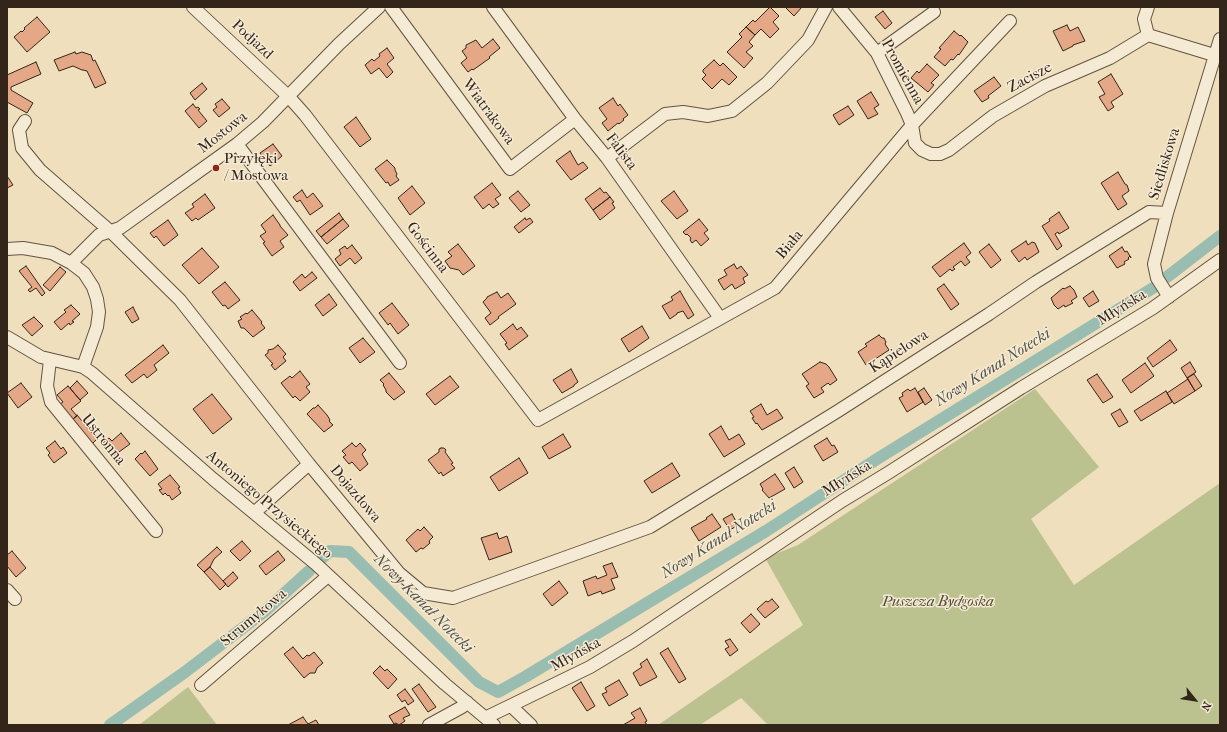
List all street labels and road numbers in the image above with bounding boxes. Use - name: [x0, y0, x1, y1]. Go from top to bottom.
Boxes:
- street label: Podjazd: [228, 16, 276, 64]
- street label: Promienna: [877, 36, 927, 108]
- street label: Zacisze: [1005, 59, 1055, 97]
- street label: Wiatrakowa: [458, 75, 518, 149]
- street label: Mostowa: [195, 108, 251, 158]
- street label: Siedliskowa: [1146, 126, 1184, 202]
- street label: Falista: [601, 130, 641, 174]
- street label: Gościnna: [402, 219, 452, 277]
- street label: Biała: [773, 227, 807, 263]
- street label: Młyńska: [1094, 286, 1150, 330]
- street label: Kąpielowa: [866, 326, 932, 378]
- street label: Ustronna: [77, 411, 129, 469]
- street label: Antoniego Przysieckiego: [202, 447, 336, 563]
- street label: Młyńska: [819, 457, 875, 501]
- street label: Dojazdowa: [326, 461, 384, 527]
- street label: Strumykowa: [217, 585, 291, 651]
- street label: Młyńska: [548, 634, 604, 676]

